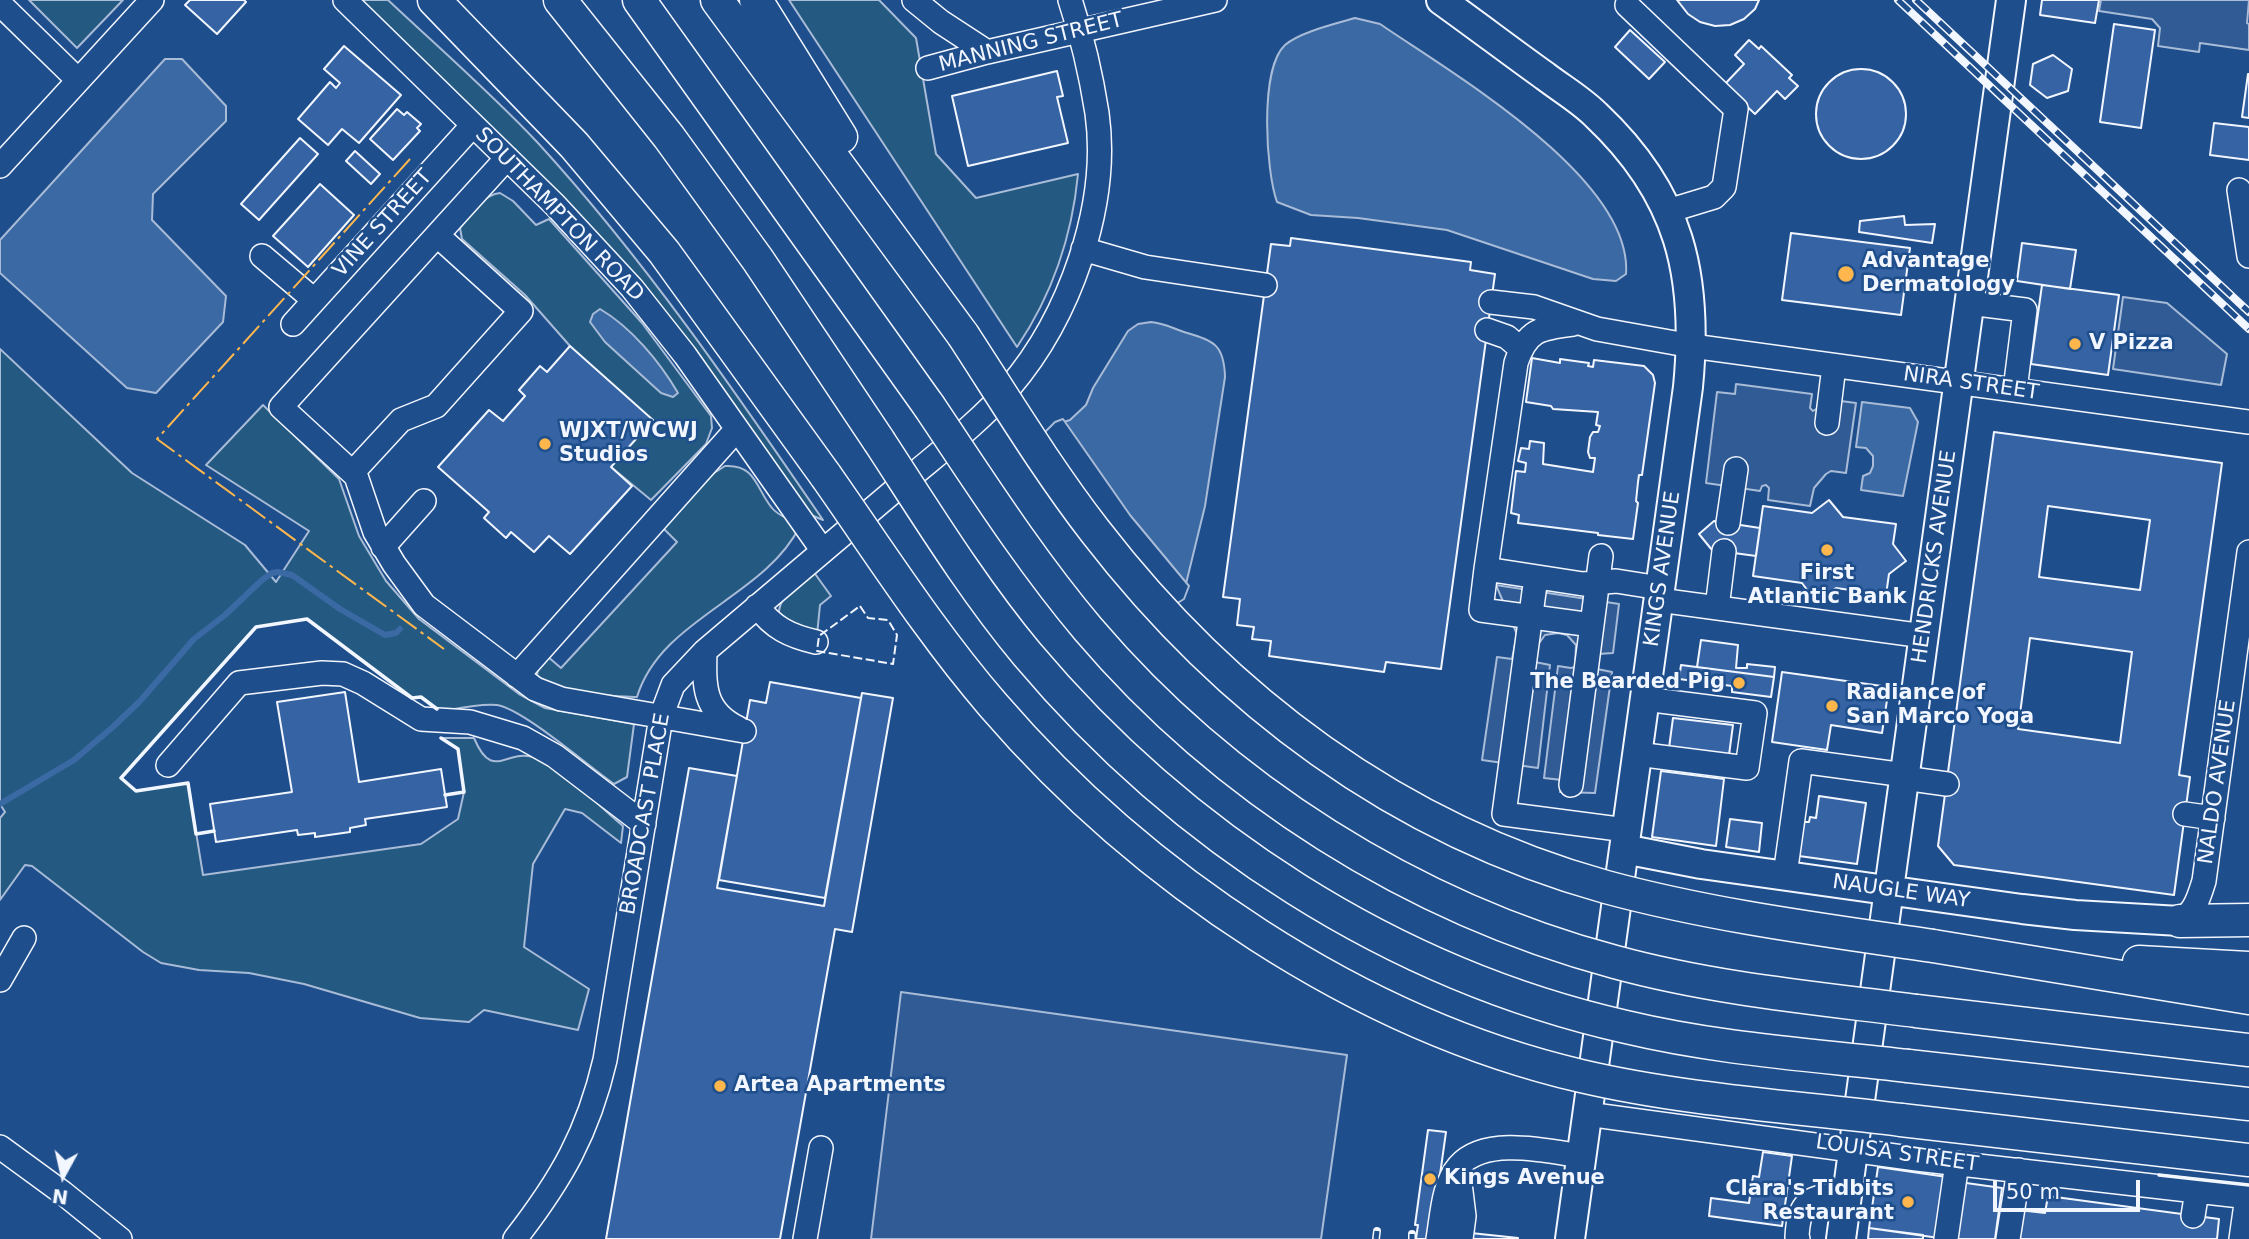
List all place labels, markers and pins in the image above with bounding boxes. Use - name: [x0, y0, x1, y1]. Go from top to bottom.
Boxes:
- place label: Advantage Dermatology: [1862, 249, 2015, 299]
- marker: Advantage Dermatology: [1836, 264, 1856, 284]
- place label: V Pizza: [2089, 331, 2174, 357]
- marker: V Pizza: [2067, 336, 2083, 352]
- place label: WJXT/WCWJ Studios: [559, 419, 698, 469]
- marker: WJXT/WCWJ Studios: [537, 436, 553, 452]
- marker: First Atlantic Bank: [1819, 542, 1835, 558]
- place label: First Atlantic Bank: [1748, 561, 1906, 611]
- place label: The Bearded Pig: [1530, 670, 1725, 696]
- marker: The Bearded Pig: [1731, 675, 1747, 691]
- place label: Radiance of San Marco Yoga: [1846, 681, 2034, 731]
- marker: Radiance of San Marco Yoga: [1824, 698, 1840, 714]
- place label: Artea Apartments: [734, 1073, 946, 1099]
- marker: Artea Apartments: [712, 1078, 728, 1094]
- place label: Kings Avenue: [1444, 1166, 1605, 1192]
- marker: Kings Avenue: [1422, 1171, 1438, 1187]
- place label: Clara's Tidbits Restaurant: [1725, 1177, 1894, 1227]
- marker: Clara's Tidbits Restaurant: [1900, 1194, 1916, 1210]

